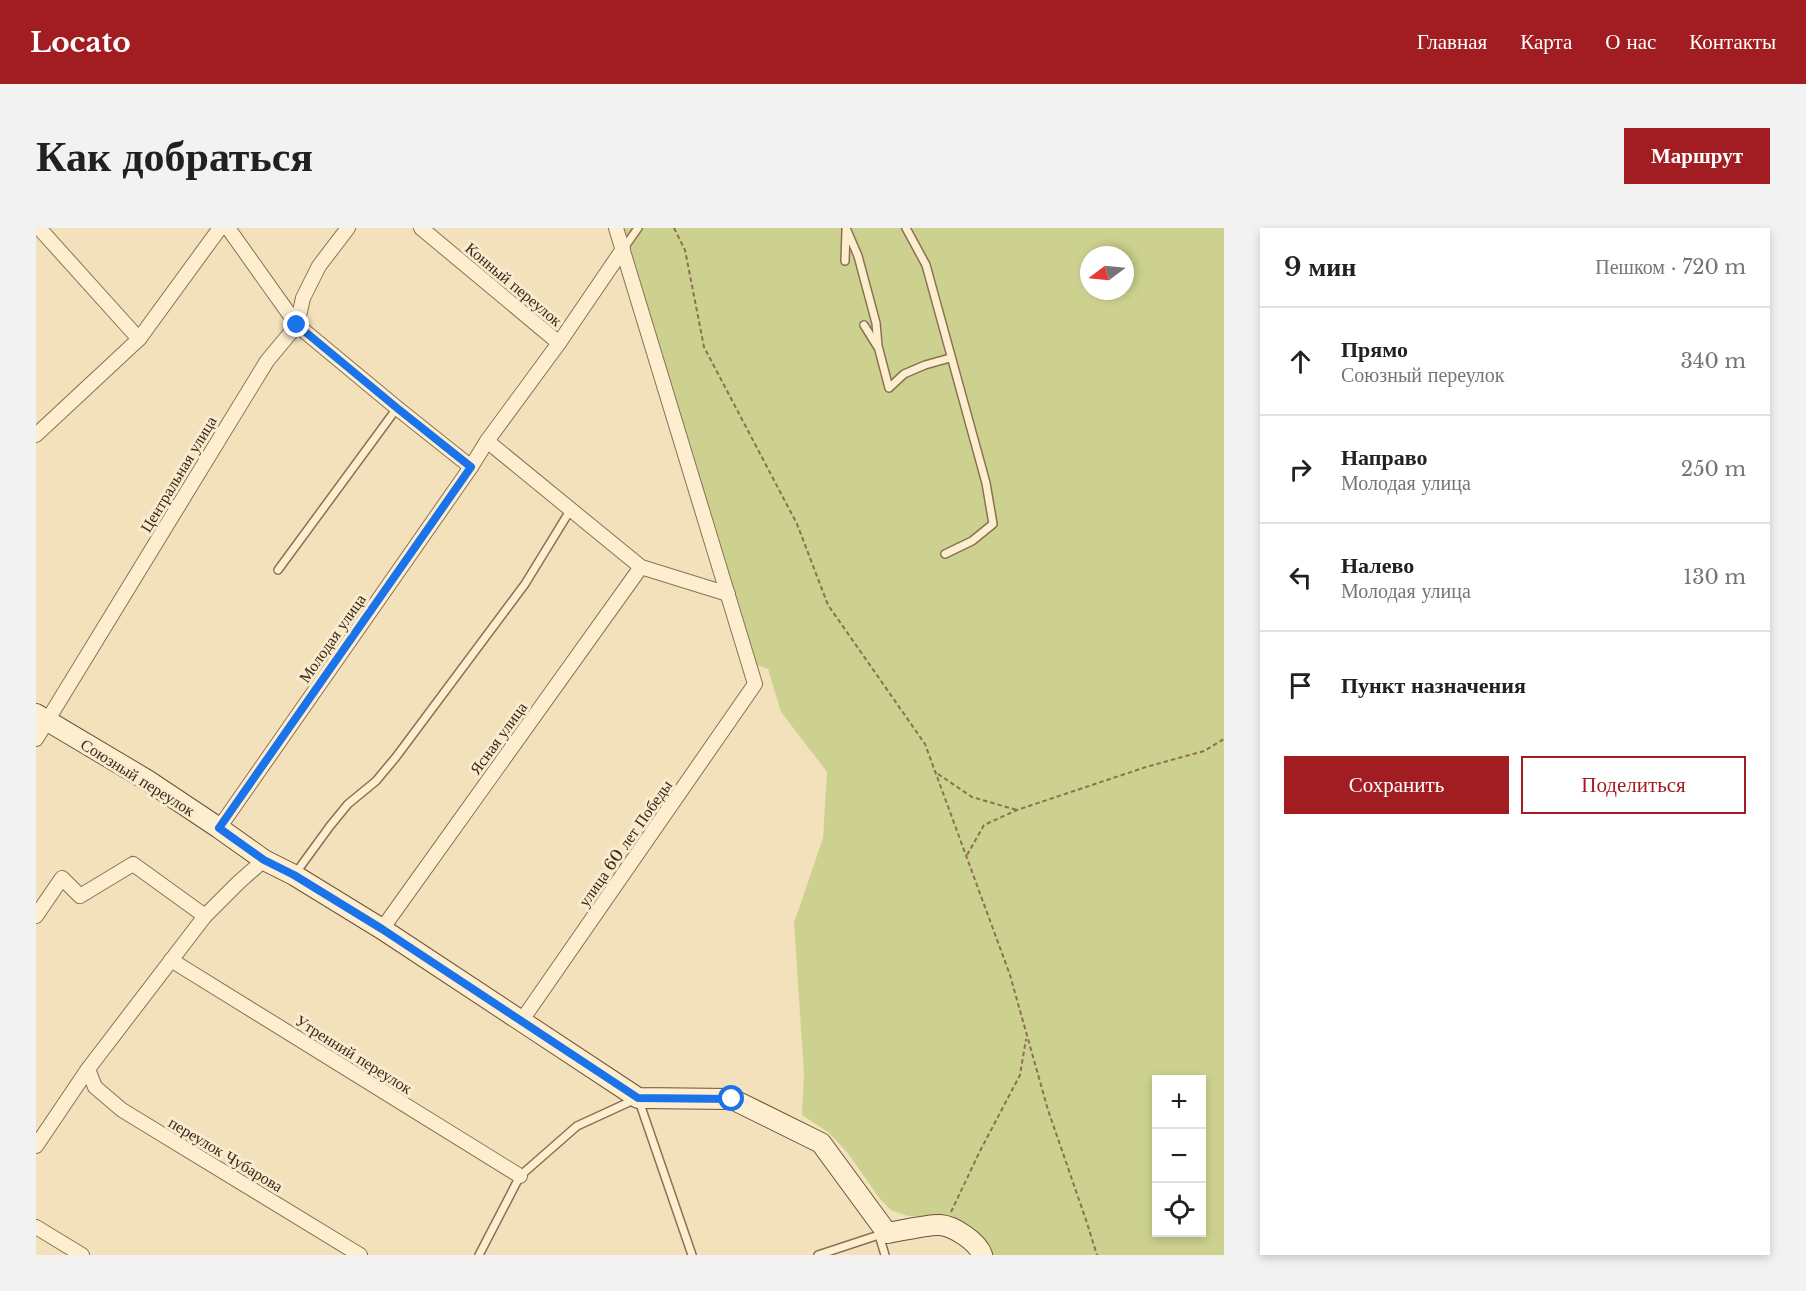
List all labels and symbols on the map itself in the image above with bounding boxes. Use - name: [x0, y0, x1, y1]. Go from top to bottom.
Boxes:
- street label: Конный переулок: [461, 238, 567, 330]
- north arrow: [1080, 246, 1134, 300]
- route end: [283, 311, 309, 337]
- street label: Центральная улица: [135, 412, 221, 536]
- street label: Молодая улица: [294, 590, 370, 686]
- street label: Ясная улица: [465, 698, 531, 778]
- street label: Союзный переулок: [77, 734, 199, 820]
- street label: улица 60 лет Победы: [574, 775, 676, 910]
- street label: Утренний переулок: [292, 1010, 416, 1098]
- route start: [718, 1085, 744, 1111]
- street label: переулок Чубарова: [165, 1112, 287, 1196]

